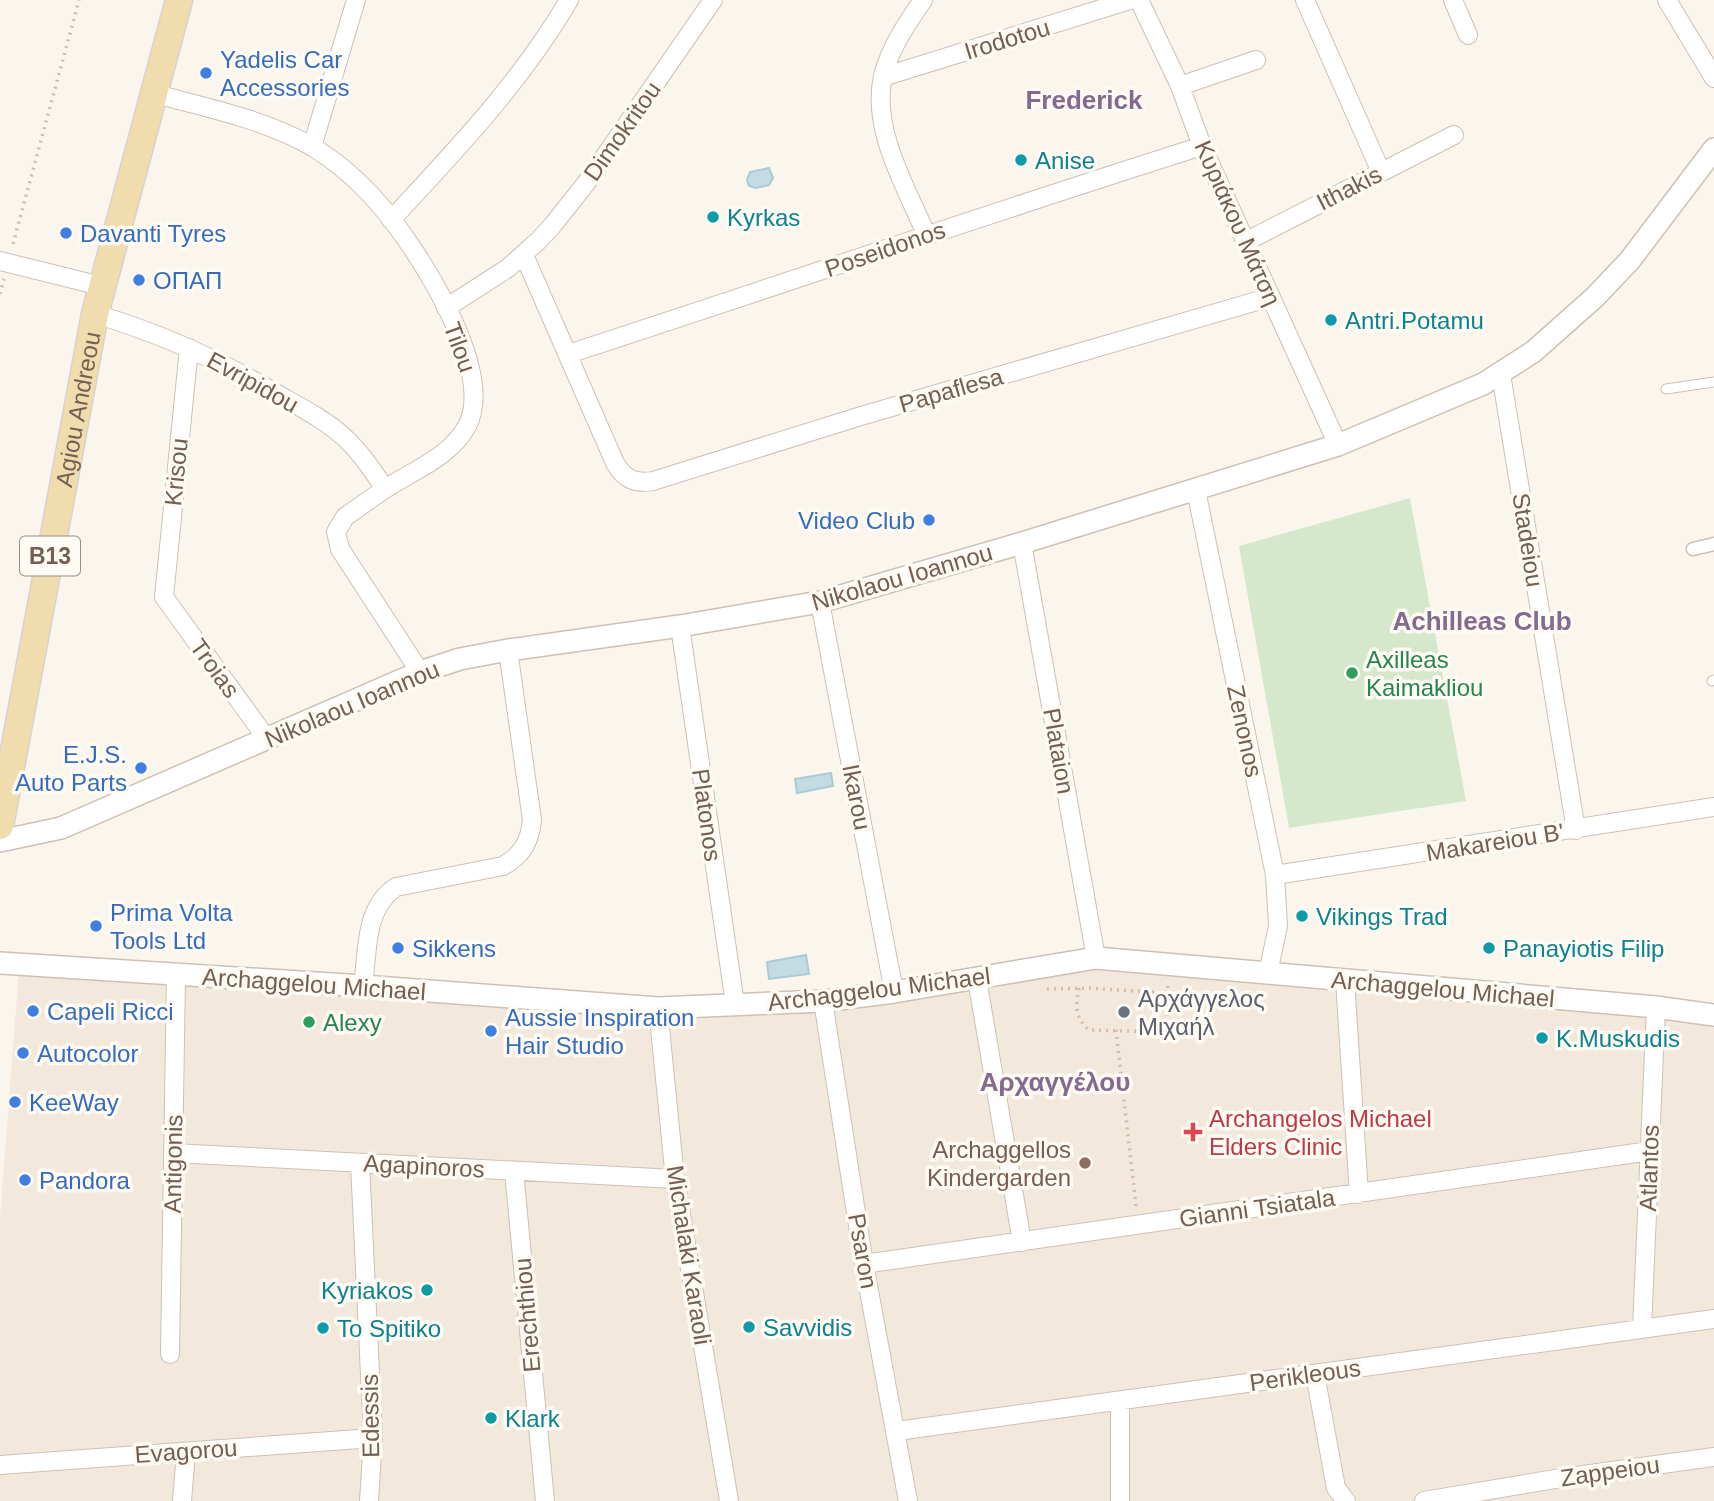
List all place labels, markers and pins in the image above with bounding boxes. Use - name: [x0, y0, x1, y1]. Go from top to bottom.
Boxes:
- place label: Yadelis Car Accessories: [220, 46, 349, 101]
- marker: Yadelis Car Accessories: [198, 65, 214, 81]
- place label: Anise: [1035, 147, 1095, 174]
- marker: Anise: [1013, 152, 1029, 168]
- place label: Kyrkas: [727, 204, 800, 231]
- marker: Kyrkas: [705, 209, 721, 225]
- place label: Davanti Tyres: [80, 220, 226, 247]
- marker: Davanti Tyres: [58, 225, 74, 241]
- place label: ΟΠΑΠ: [153, 267, 222, 294]
- marker: ΟΠΑΠ: [131, 272, 147, 288]
- place label: Antri.Potamu: [1345, 307, 1484, 334]
- marker: Antri.Potamu: [1323, 312, 1339, 328]
- place label: Video Club: [798, 507, 915, 534]
- marker: Video Club: [921, 512, 937, 528]
- place label: Axilleas Kaimakliou: [1366, 646, 1483, 701]
- marker: Axilleas Kaimakliou: [1344, 665, 1360, 681]
- place label: E.J.S. Auto Parts: [15, 741, 127, 796]
- marker: E.J.S. Auto Parts: [133, 760, 149, 776]
- place label: Prima Volta Tools Ltd: [110, 899, 233, 954]
- place label: Vikings Trad: [1316, 903, 1448, 930]
- marker: Vikings Trad: [1294, 908, 1310, 924]
- marker: Prima Volta Tools Ltd: [88, 918, 104, 934]
- place label: Sikkens: [412, 935, 496, 962]
- place label: Panayiotis Filip: [1503, 935, 1664, 962]
- marker: Sikkens: [390, 940, 406, 956]
- marker: Panayiotis Filip: [1481, 940, 1497, 956]
- place label: Αρχάγγελος Μιχαήλ: [1138, 985, 1265, 1040]
- place label: Capeli Ricci: [47, 998, 174, 1025]
- marker: Capeli Ricci: [25, 1003, 41, 1019]
- place label: Aussie Inspiration Hair Studio: [505, 1004, 694, 1059]
- marker: Αρχάγγελος Μιχαήλ: [1116, 1004, 1132, 1020]
- place label: Alexy: [323, 1009, 382, 1036]
- marker: Alexy: [301, 1014, 317, 1030]
- marker: Aussie Inspiration Hair Studio: [483, 1023, 499, 1039]
- place label: K.Muskudis: [1556, 1025, 1680, 1052]
- marker: K.Muskudis: [1534, 1030, 1550, 1046]
- place label: Autocolor: [37, 1040, 138, 1067]
- marker: Autocolor: [15, 1045, 31, 1061]
- place label: KeeWay: [29, 1089, 119, 1116]
- marker: KeeWay: [7, 1094, 23, 1110]
- place label: Archangelos Michael Elders Clinic: [1209, 1105, 1432, 1160]
- marker: Archangelos Michael Elders Clinic: [1183, 1122, 1203, 1142]
- place label: Archaggellos Kindergarden: [927, 1136, 1071, 1191]
- marker: Archaggellos Kindergarden: [1077, 1155, 1093, 1171]
- place label: Pandora: [39, 1167, 130, 1194]
- marker: Pandora: [17, 1172, 33, 1188]
- place label: Kyriakos: [321, 1277, 413, 1304]
- marker: Kyriakos: [419, 1282, 435, 1298]
- place label: Savvidis: [763, 1314, 852, 1341]
- place label: To Spitiko: [337, 1315, 441, 1342]
- marker: Savvidis: [741, 1319, 757, 1335]
- marker: To Spitiko: [315, 1320, 331, 1336]
- place label: Klark: [505, 1405, 561, 1432]
- marker: Klark: [483, 1410, 499, 1426]

